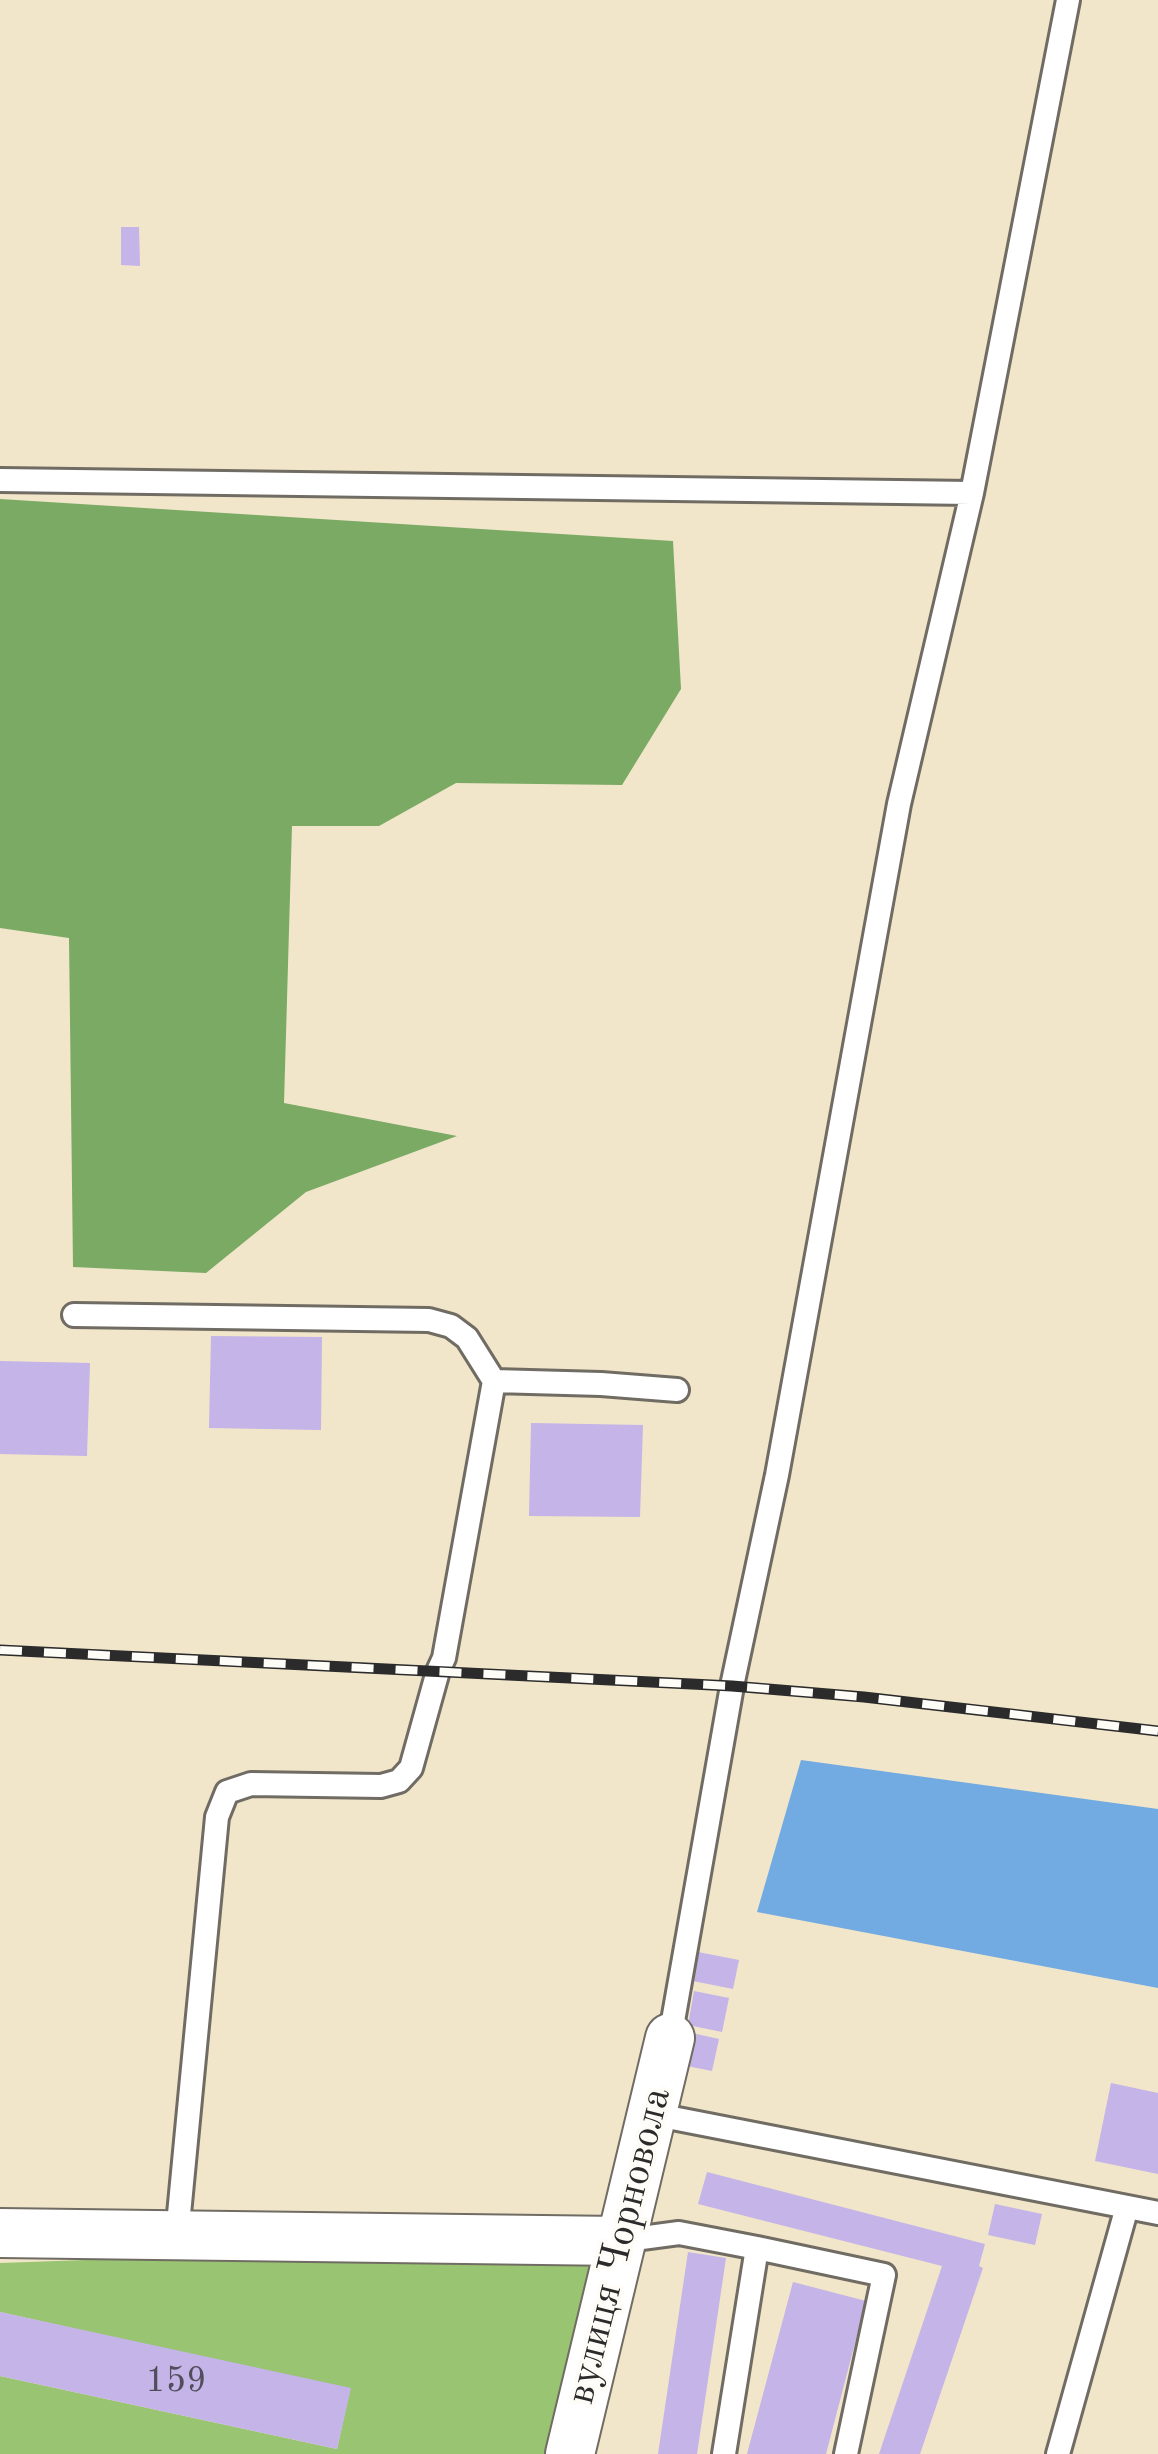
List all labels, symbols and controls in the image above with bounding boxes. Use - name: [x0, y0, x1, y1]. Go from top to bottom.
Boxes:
- street label: вулиця Чорновола: [557, 2083, 683, 2409]
- house number: 159: [146, 2361, 206, 2403]

